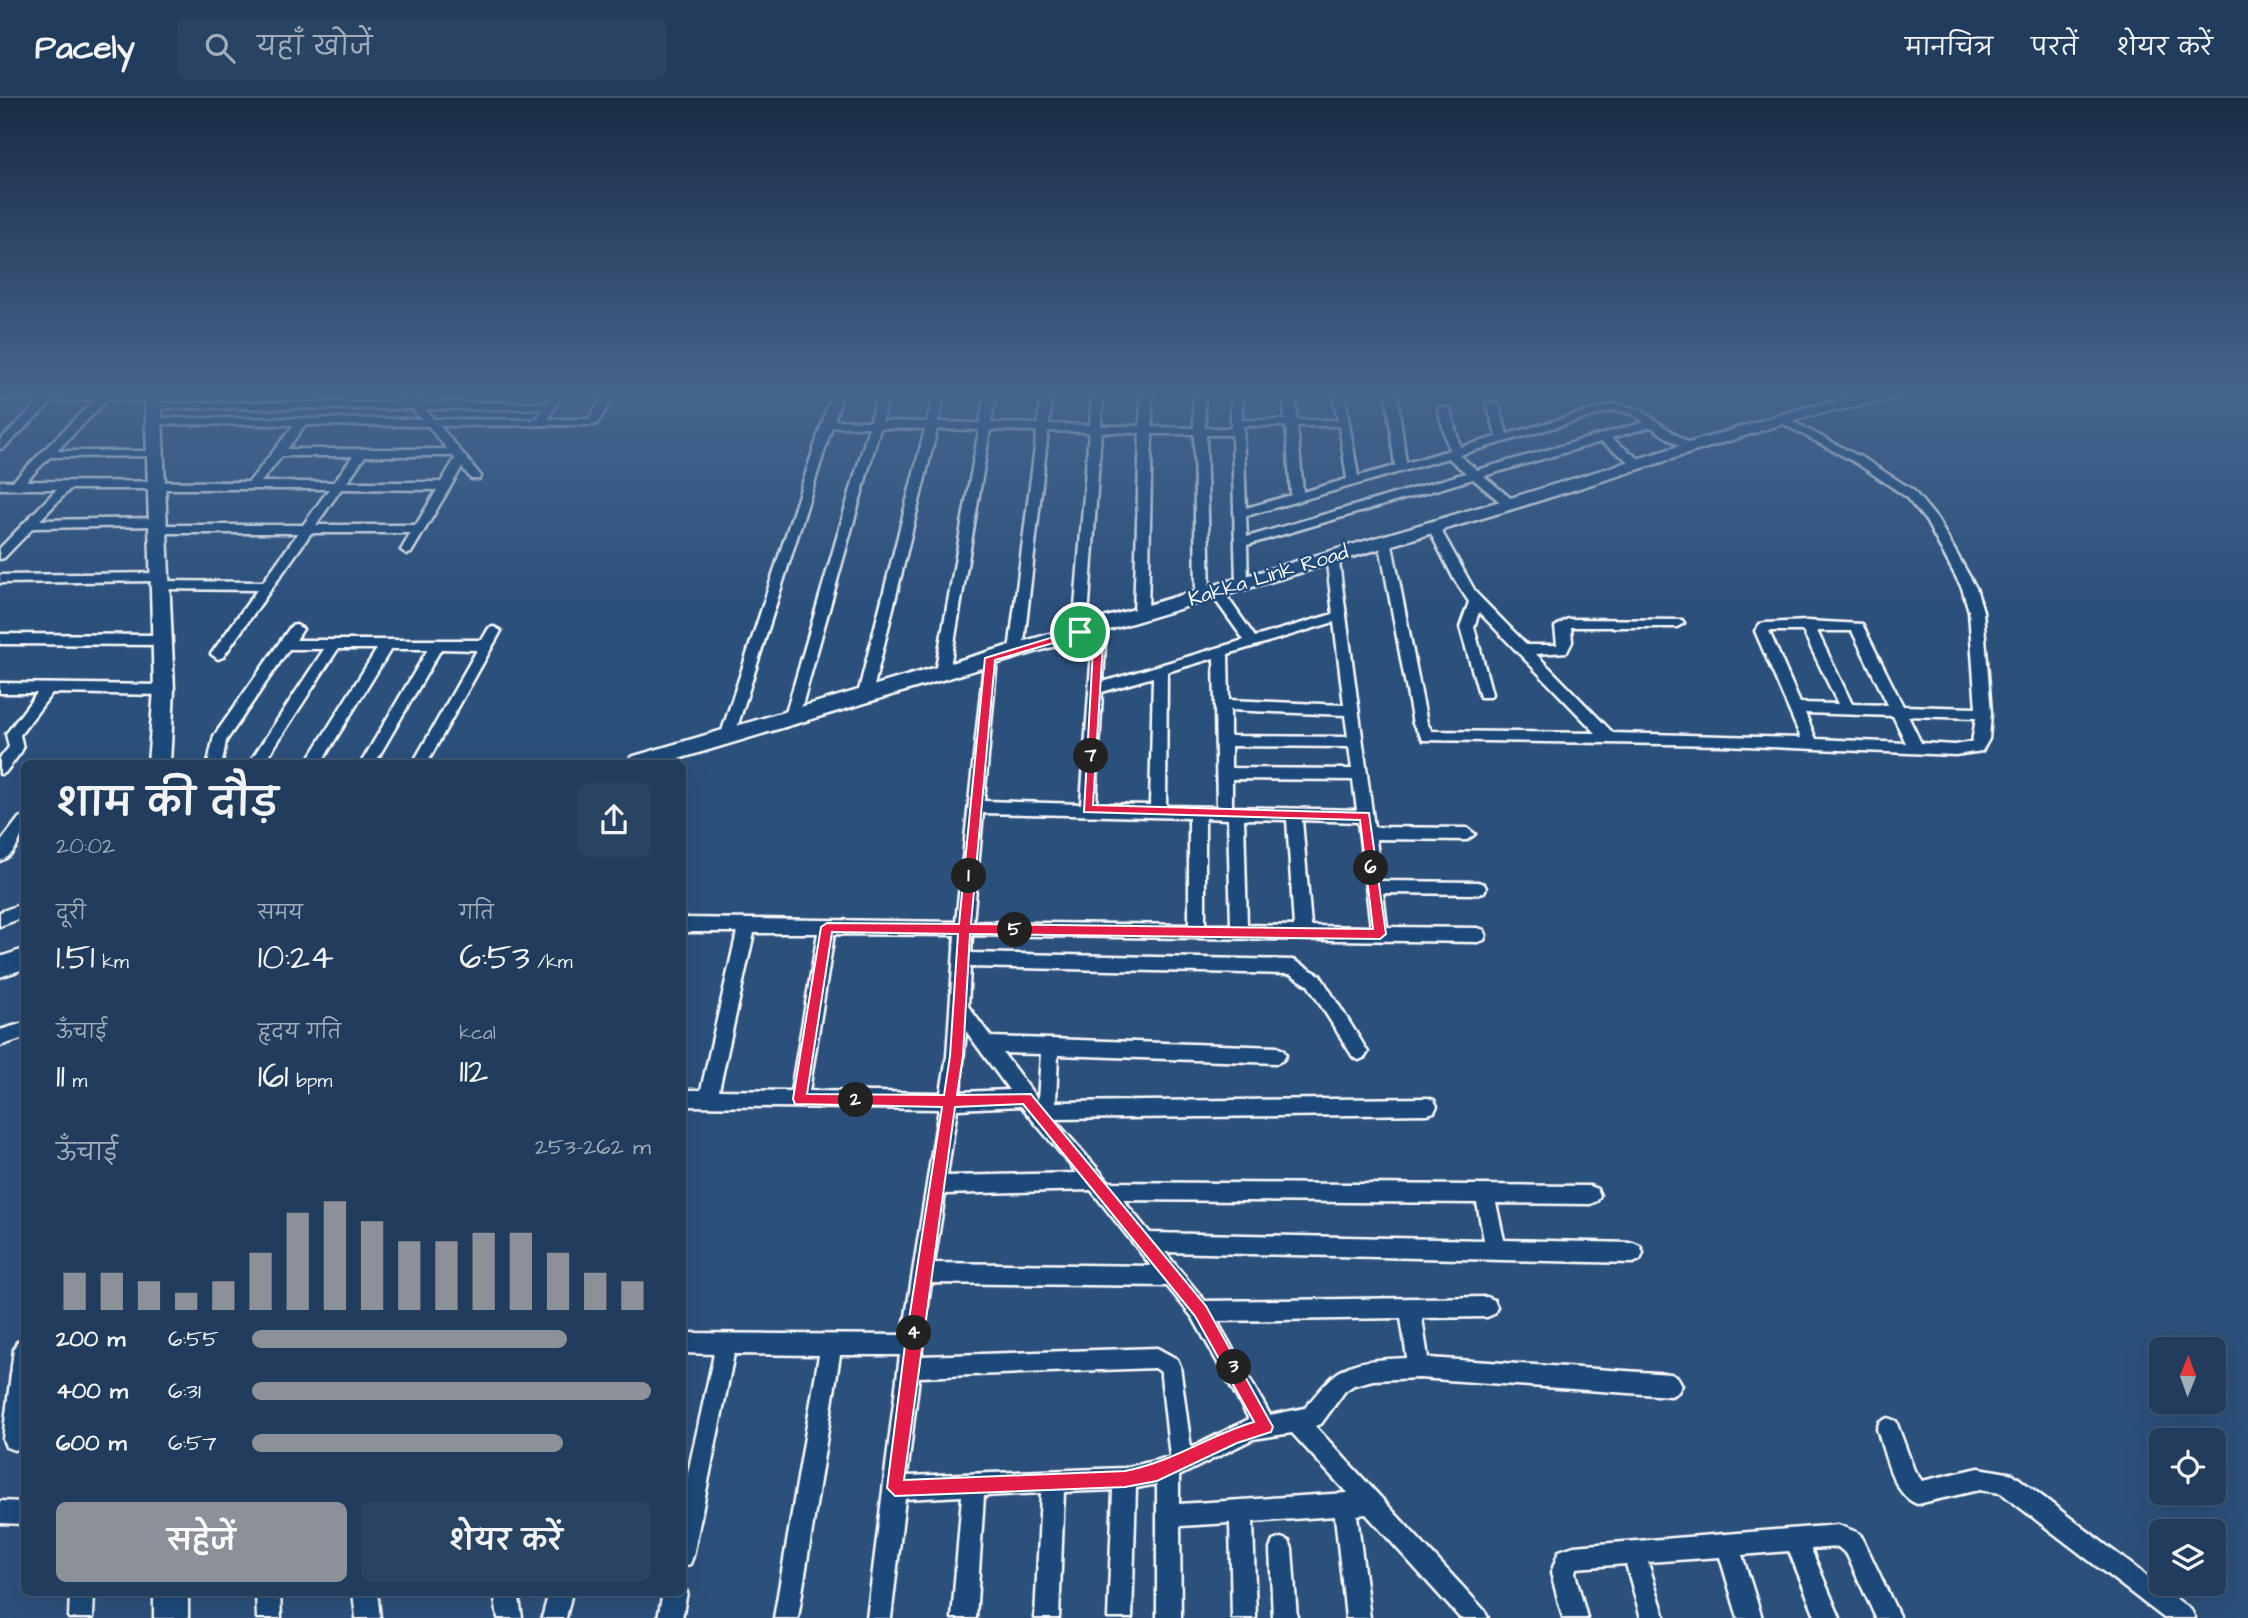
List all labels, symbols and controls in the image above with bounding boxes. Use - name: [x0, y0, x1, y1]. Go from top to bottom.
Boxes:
- search box: [177, 17, 667, 80]
- text: Pacely: [35, 25, 135, 71]
- icon: search: [201, 29, 239, 67]
- text: यहाँ खोजें: [257, 29, 372, 65]
- text: मानचित्र: [1905, 31, 1993, 65]
- text: परतें: [2031, 31, 2078, 65]
- text: शेयर करें: [2116, 31, 2213, 65]
- street label: Kakka Link Road: [1185, 537, 1352, 614]
- pin: [1050, 602, 1110, 662]
- icon: arrive: [1061, 613, 1099, 651]
- pin: 7: [1074, 738, 1108, 774]
- text: 7: [1085, 742, 1096, 769]
- text: शाम की दौड़: [56, 778, 278, 830]
- button: share: [577, 783, 651, 857]
- text: 20:02: [56, 830, 115, 862]
- pin: 6: [1354, 850, 1388, 886]
- text: 6: [1365, 854, 1376, 881]
- pin: 1: [951, 858, 986, 894]
- text: 1: [967, 862, 970, 889]
- text: दूरी: [56, 900, 86, 927]
- text: समय: [258, 900, 303, 927]
- text: गति: [459, 900, 494, 927]
- pin: 5: [998, 912, 1032, 948]
- text: 5: [1008, 916, 1021, 943]
- text: 1.51: [56, 933, 95, 982]
- text: 10:24: [258, 933, 334, 982]
- text: 6:53: [459, 933, 530, 982]
- text: km: [95, 949, 129, 976]
- text: /km: [530, 949, 572, 976]
- text: ऊँचाई: [56, 1019, 107, 1046]
- text: हृदय गति: [258, 1019, 341, 1046]
- text: kcal: [459, 1020, 496, 1047]
- text: 112: [459, 1047, 488, 1096]
- text: 11: [56, 1052, 65, 1101]
- text: 161: [258, 1052, 289, 1101]
- text: m: [65, 1068, 87, 1095]
- text: bpm: [289, 1068, 332, 1095]
- pin: 2: [838, 1082, 874, 1118]
- text: 2: [850, 1086, 861, 1113]
- text: 253–262 m: [535, 1131, 651, 1163]
- text: ऊँचाई: [56, 1137, 118, 1169]
- pin: 4: [897, 1316, 932, 1350]
- text: 4: [907, 1319, 920, 1346]
- text: 200 m: [56, 1323, 125, 1355]
- text: 6:55: [168, 1323, 219, 1355]
- north arrow: [2149, 1337, 2226, 1414]
- map controls: [2149, 1337, 2226, 1596]
- pin: 3: [1216, 1350, 1252, 1384]
- text: 3: [1229, 1353, 1238, 1380]
- text: 400 m: [56, 1375, 128, 1407]
- text: 6:31: [168, 1375, 201, 1407]
- text: 600 m: [56, 1427, 127, 1459]
- text: 6:57: [168, 1427, 217, 1459]
- button: locate: [2149, 1428, 2226, 1505]
- button: सहेजें: [56, 1502, 347, 1582]
- button: शेयर करें: [361, 1502, 651, 1582]
- button: layers: [2149, 1519, 2226, 1596]

